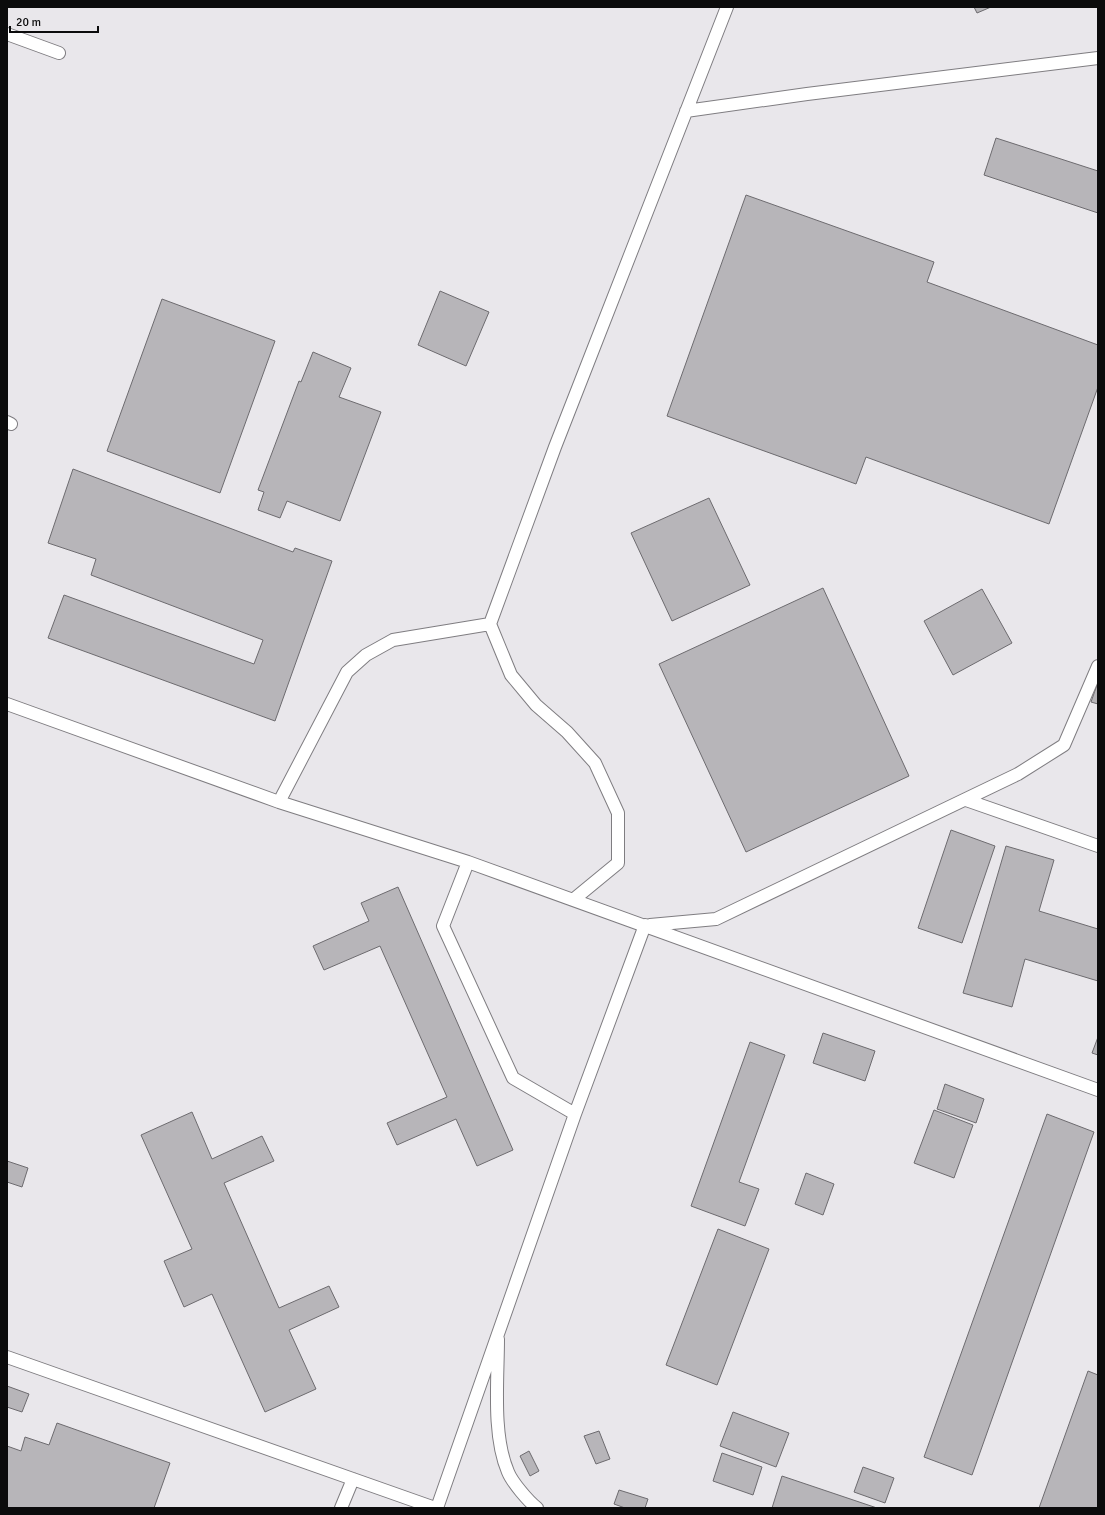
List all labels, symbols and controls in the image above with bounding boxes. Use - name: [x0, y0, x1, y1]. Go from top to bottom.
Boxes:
- scale bar: [10, 8, 98, 34]
- text: 20 m: [16, 15, 41, 30]

